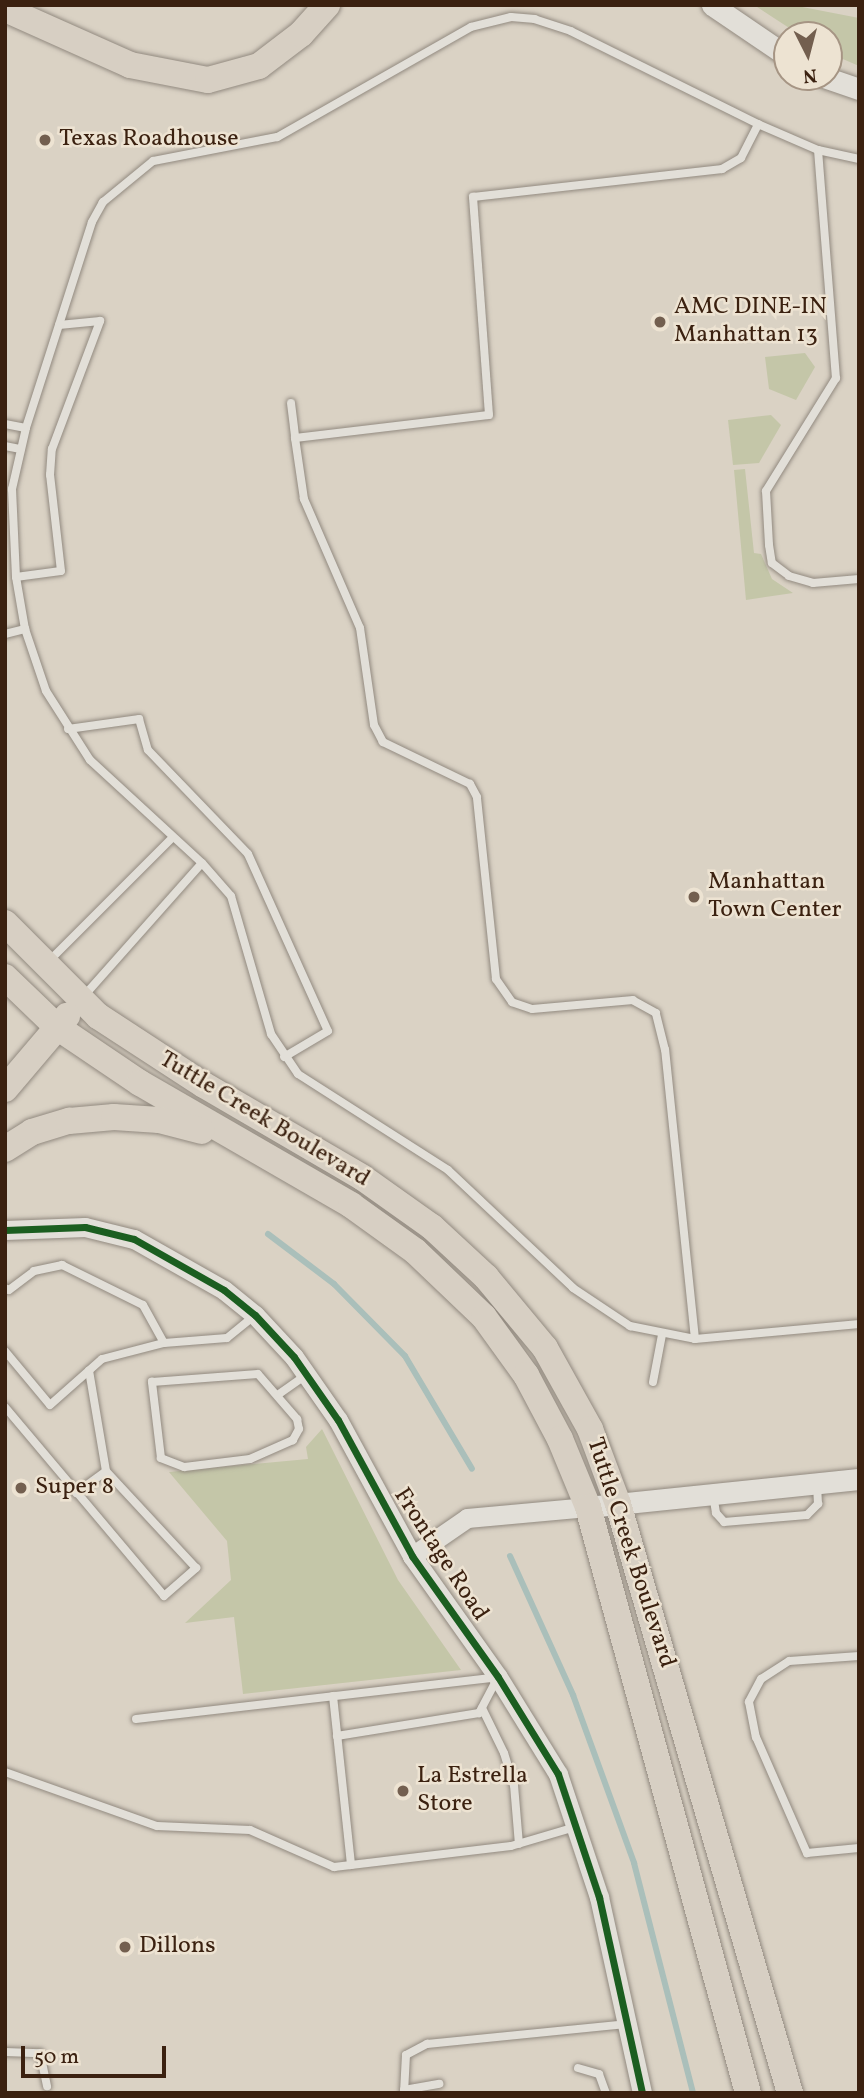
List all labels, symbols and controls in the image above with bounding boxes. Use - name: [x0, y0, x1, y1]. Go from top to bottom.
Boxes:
- north arrow: [773, 21, 843, 91]
- text: N: [802, 61, 818, 89]
- place label: Texas Roadhouse: [59, 126, 239, 154]
- marker: Texas Roadhouse: [37, 132, 53, 148]
- place label: AMC DINE-IN Manhattan 13: [674, 294, 827, 350]
- marker: AMC DINE-IN Manhattan 13: [652, 314, 668, 330]
- place label: Manhattan Town Center: [708, 869, 842, 925]
- marker: Manhattan Town Center: [686, 889, 702, 905]
- street label: Tuttle Creek Boulevard: [154, 1046, 374, 1194]
- street label: Tuttle Creek Boulevard: [579, 1434, 681, 1672]
- place label: Super 8: [35, 1474, 114, 1502]
- marker: Super 8: [13, 1480, 29, 1496]
- street label: Frontage Road: [386, 1483, 494, 1627]
- place label: La Estrella Store: [417, 1763, 528, 1819]
- marker: La Estrella Store: [395, 1783, 411, 1799]
- place label: Dillons: [139, 1933, 215, 1961]
- marker: Dillons: [117, 1939, 133, 1955]
- scale bar: [24, 2032, 170, 2076]
- text: 50 m: [34, 2043, 79, 2072]

